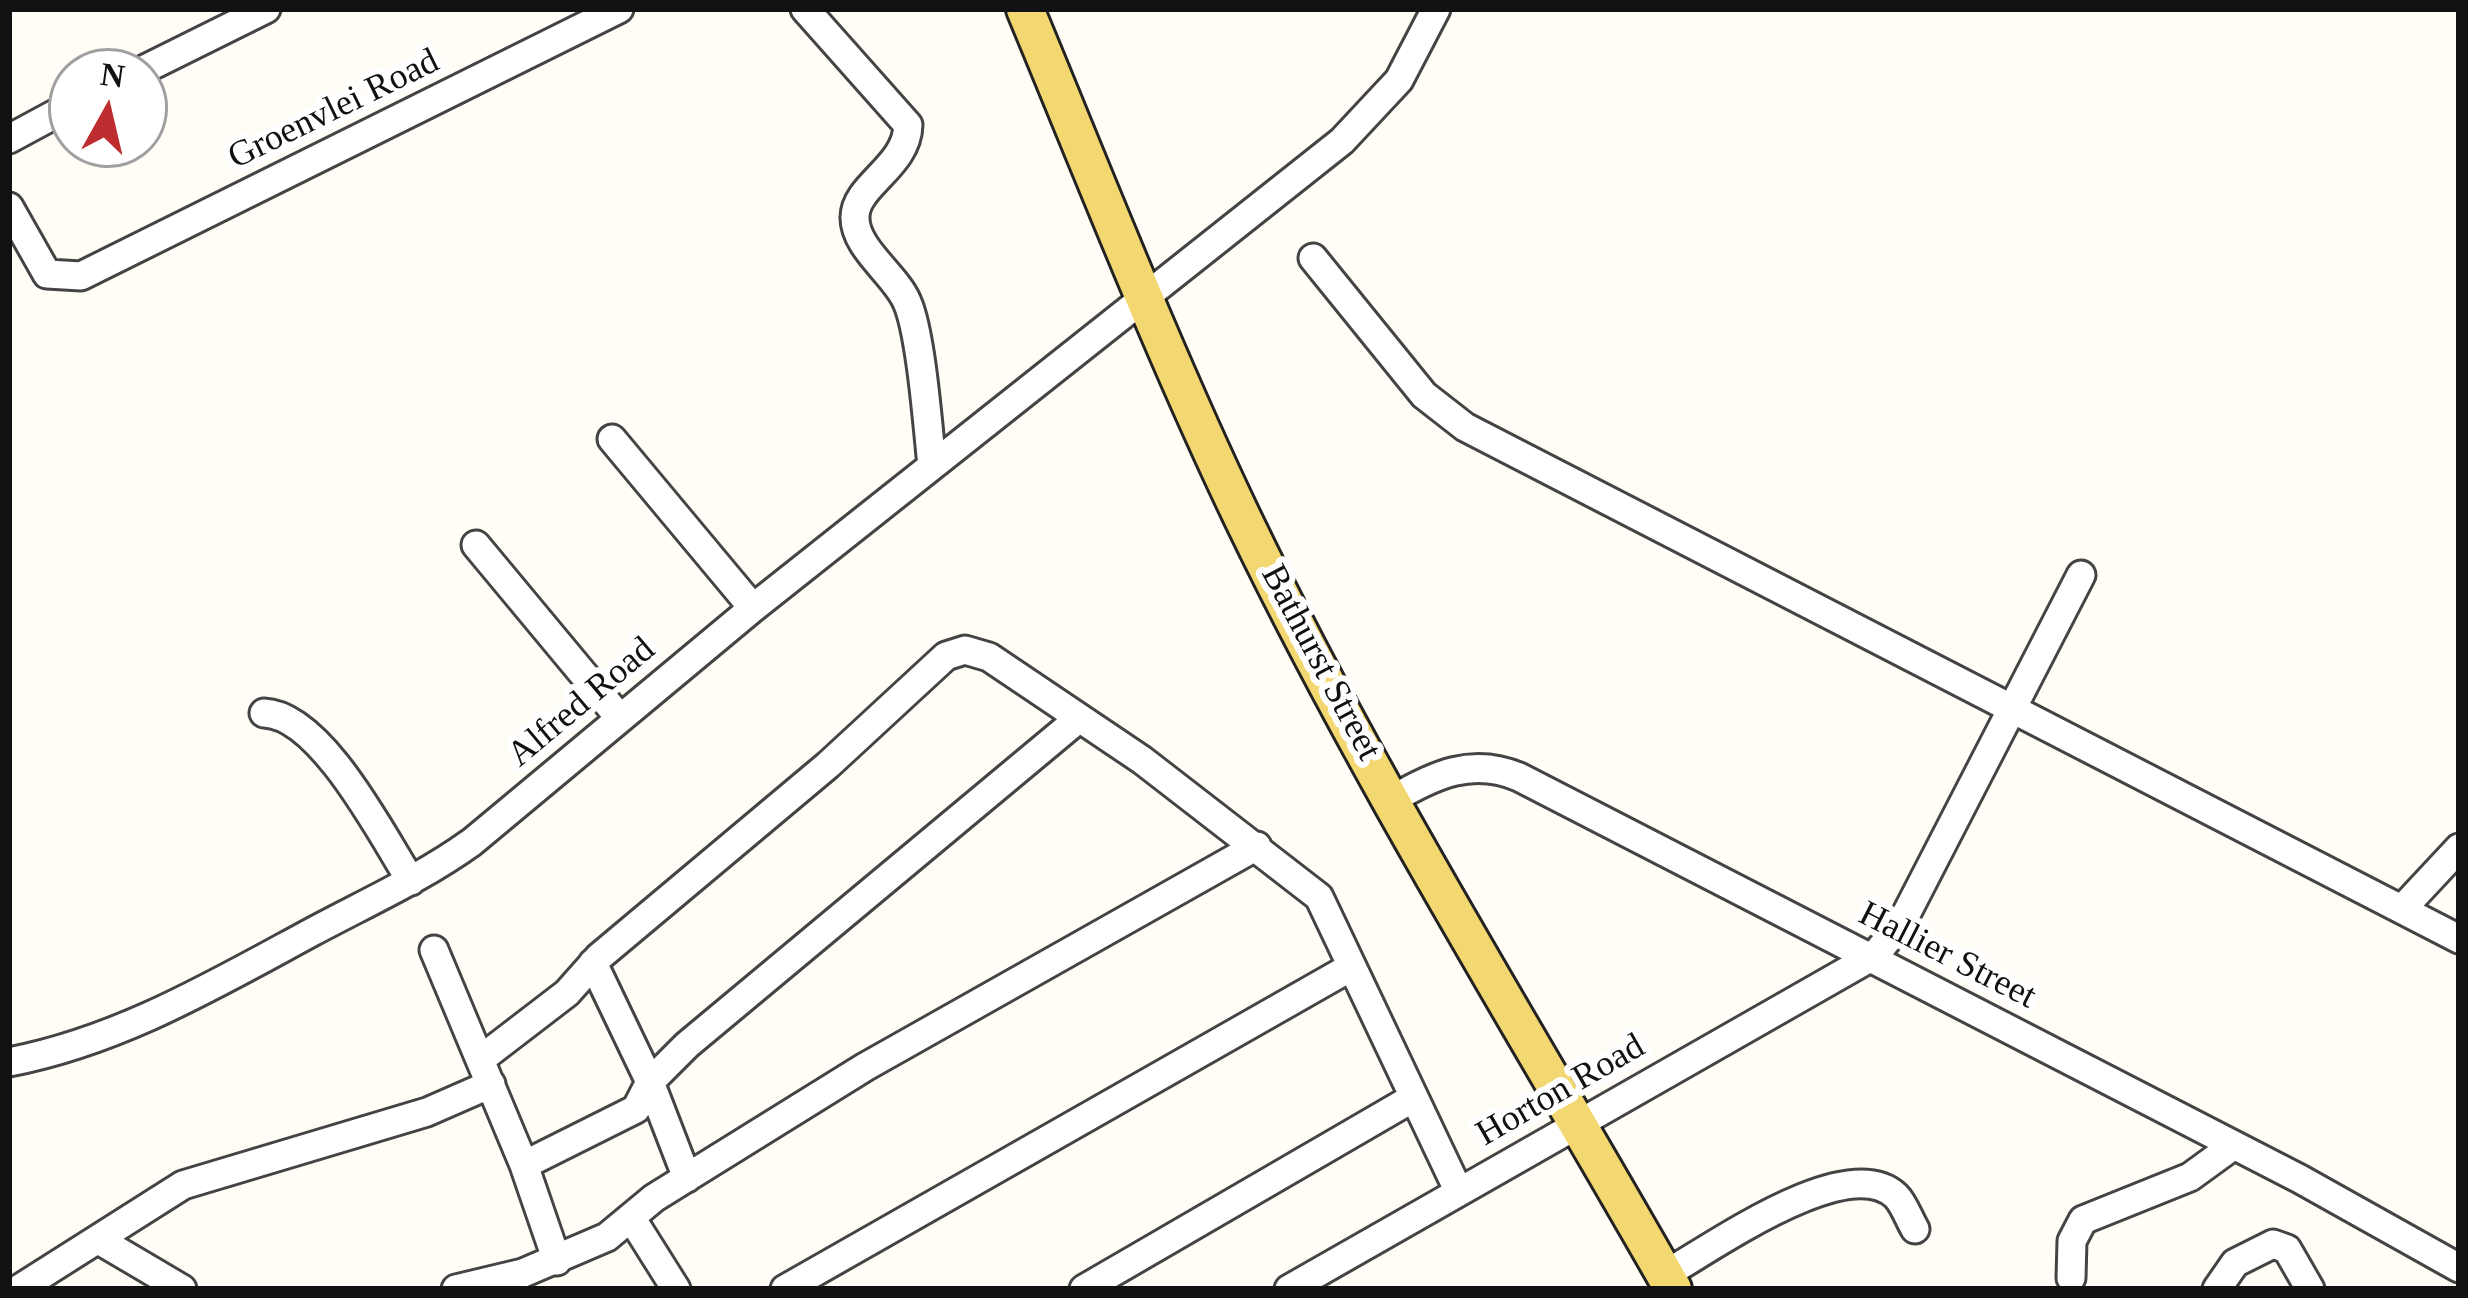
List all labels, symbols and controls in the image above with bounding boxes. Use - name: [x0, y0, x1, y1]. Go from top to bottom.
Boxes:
- street label: Groenvlei Road: [222, 40, 446, 180]
- north arrow: [48, 48, 168, 168]
- text: N: [98, 56, 127, 95]
- street label: Bathurst Street: [1250, 558, 1390, 768]
- street label: Alfred Road: [500, 629, 664, 777]
- street label: Hallier Street: [1851, 893, 2043, 1019]
- street label: Horton Road: [1469, 1026, 1653, 1156]

